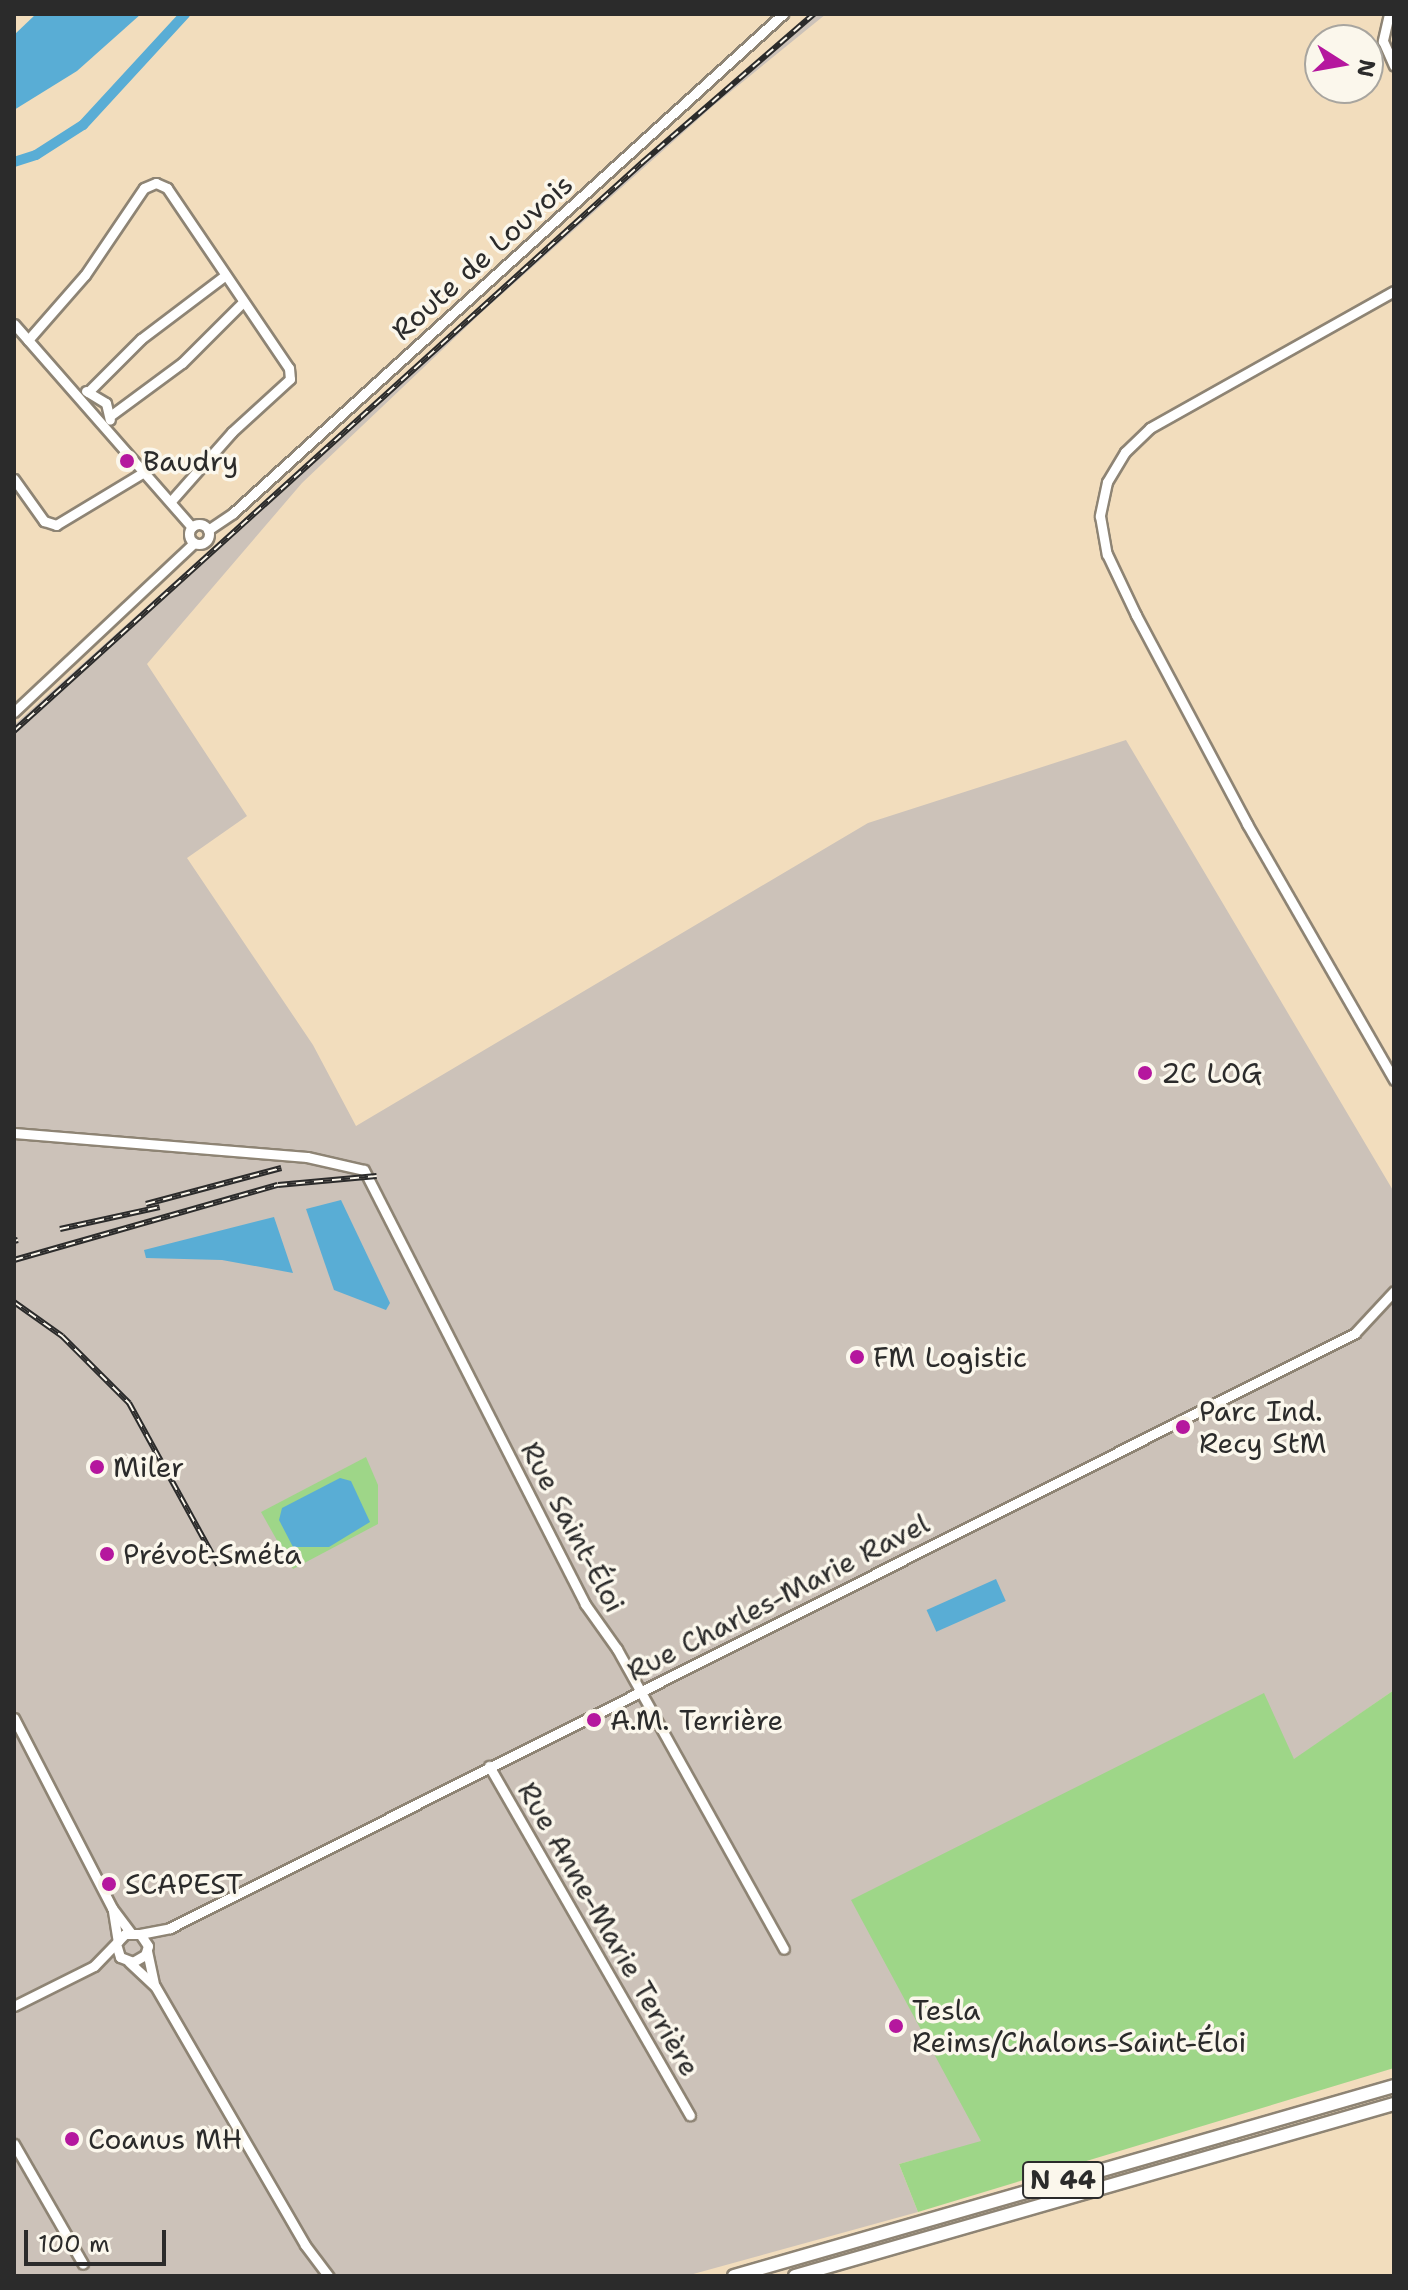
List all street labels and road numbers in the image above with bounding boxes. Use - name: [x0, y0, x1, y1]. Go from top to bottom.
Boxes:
- street label: Route de Louvois: [385, 167, 579, 347]
- street label: Rue Saint-Éloi: [514, 1436, 632, 1618]
- street label: Rue Charles-Marie Ravel: [621, 1506, 935, 1688]
- street label: Rue Anne-Marie Terrière: [511, 1776, 707, 2082]
- road number: N 44: [1021, 2158, 1105, 2202]

